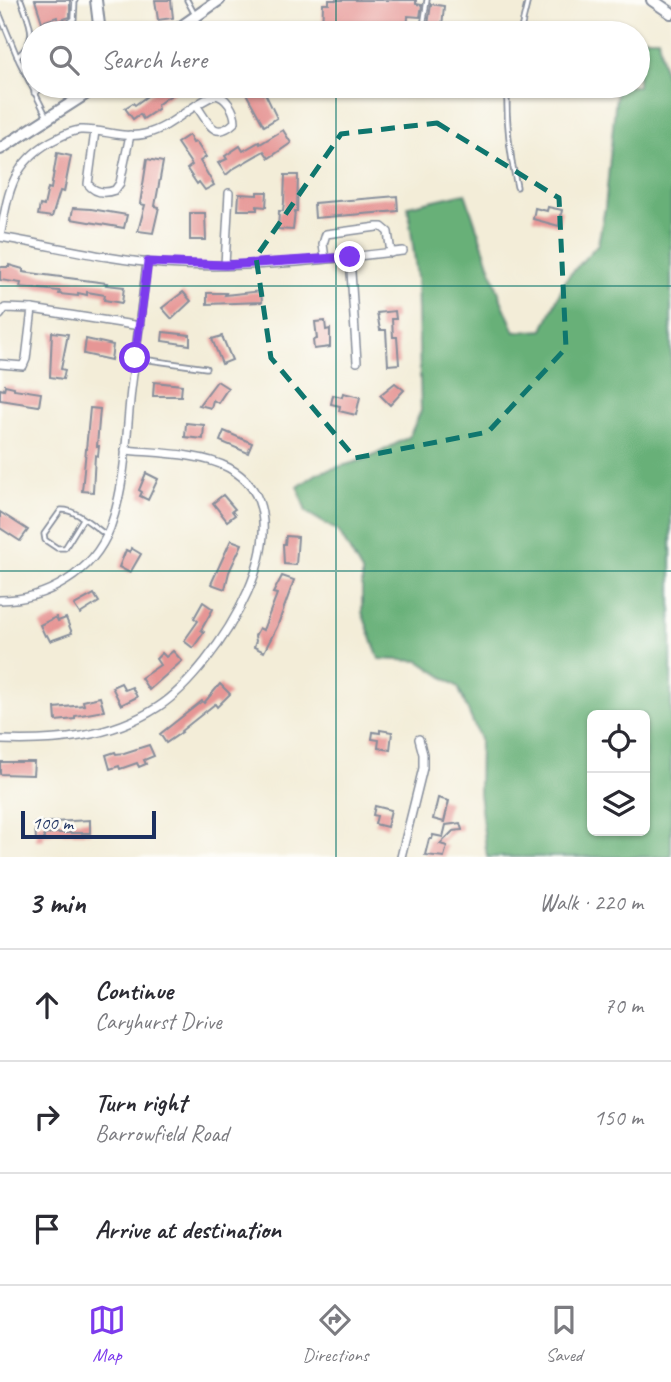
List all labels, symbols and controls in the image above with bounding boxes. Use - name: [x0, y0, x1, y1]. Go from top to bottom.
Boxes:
- search box: [21, 21, 650, 98]
- icon: search: [45, 41, 83, 79]
- text: Search here: [101, 43, 207, 76]
- route end: [334, 241, 365, 272]
- route start: [119, 342, 150, 373]
- map controls: [587, 710, 650, 836]
- button: locate: [587, 710, 650, 773]
- button: layers: [587, 773, 650, 836]
- scale bar: [21, 808, 156, 840]
- text: 100 m: [32, 811, 73, 835]
- text: 3 min: [28, 884, 85, 922]
- text: Walk · 220 m: [539, 888, 643, 917]
- text: Continue: [95, 974, 173, 1007]
- icon: ahead: [28, 986, 66, 1024]
- text: 70 m: [604, 991, 643, 1020]
- text: Caryhurst Drive: [95, 1007, 222, 1036]
- text: Turn right: [95, 1086, 186, 1119]
- icon: right: [28, 1098, 66, 1136]
- text: 150 m: [594, 1103, 643, 1132]
- text: Barrowfield Road: [95, 1119, 229, 1148]
- icon: arrive: [28, 1210, 66, 1248]
- text: Arrive at destination: [95, 1213, 281, 1246]
- tab: Map: [88, 1301, 126, 1367]
- tab: Directions: [302, 1301, 369, 1367]
- tab: Saved: [545, 1301, 583, 1367]

